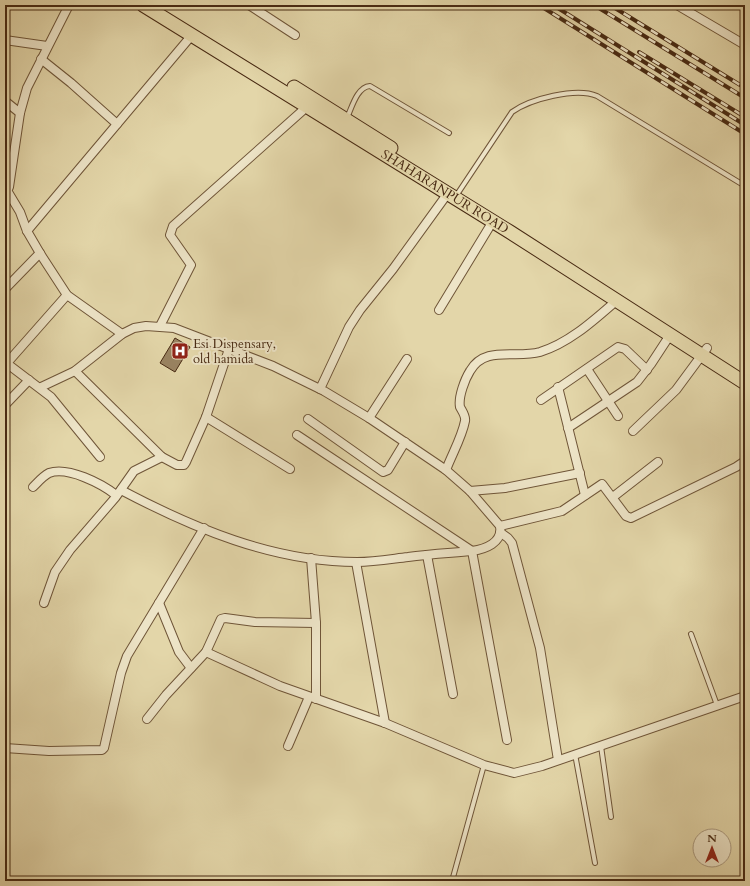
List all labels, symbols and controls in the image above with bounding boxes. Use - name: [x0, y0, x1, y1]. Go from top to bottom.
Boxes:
- street label: SHAHARANPUR ROAD: [378, 145, 512, 238]
- place label: Esi Dispensary, old hamida: [193, 335, 276, 368]
- hospital icon: Esi Dispensary, old hamida: [170, 341, 190, 361]
- north arrow: [692, 828, 732, 868]
- text: N: [707, 831, 717, 846]

